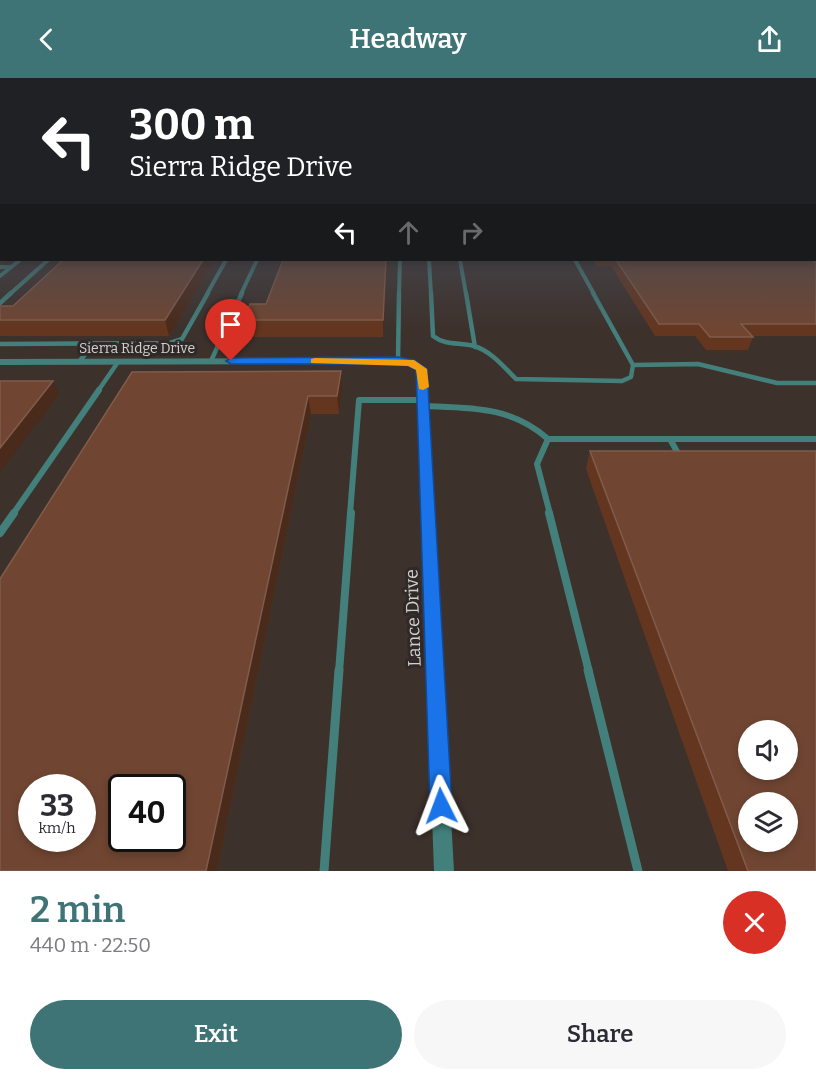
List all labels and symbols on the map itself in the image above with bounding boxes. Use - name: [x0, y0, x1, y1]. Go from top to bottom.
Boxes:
- pin: [205, 299, 256, 361]
- street label: Sierra Ridge Drive: [79, 340, 195, 357]
- street label: Lance Drive: [400, 569, 426, 667]
- speed limit sign: 40: [108, 774, 186, 852]
- position arrow: [409, 774, 473, 838]

